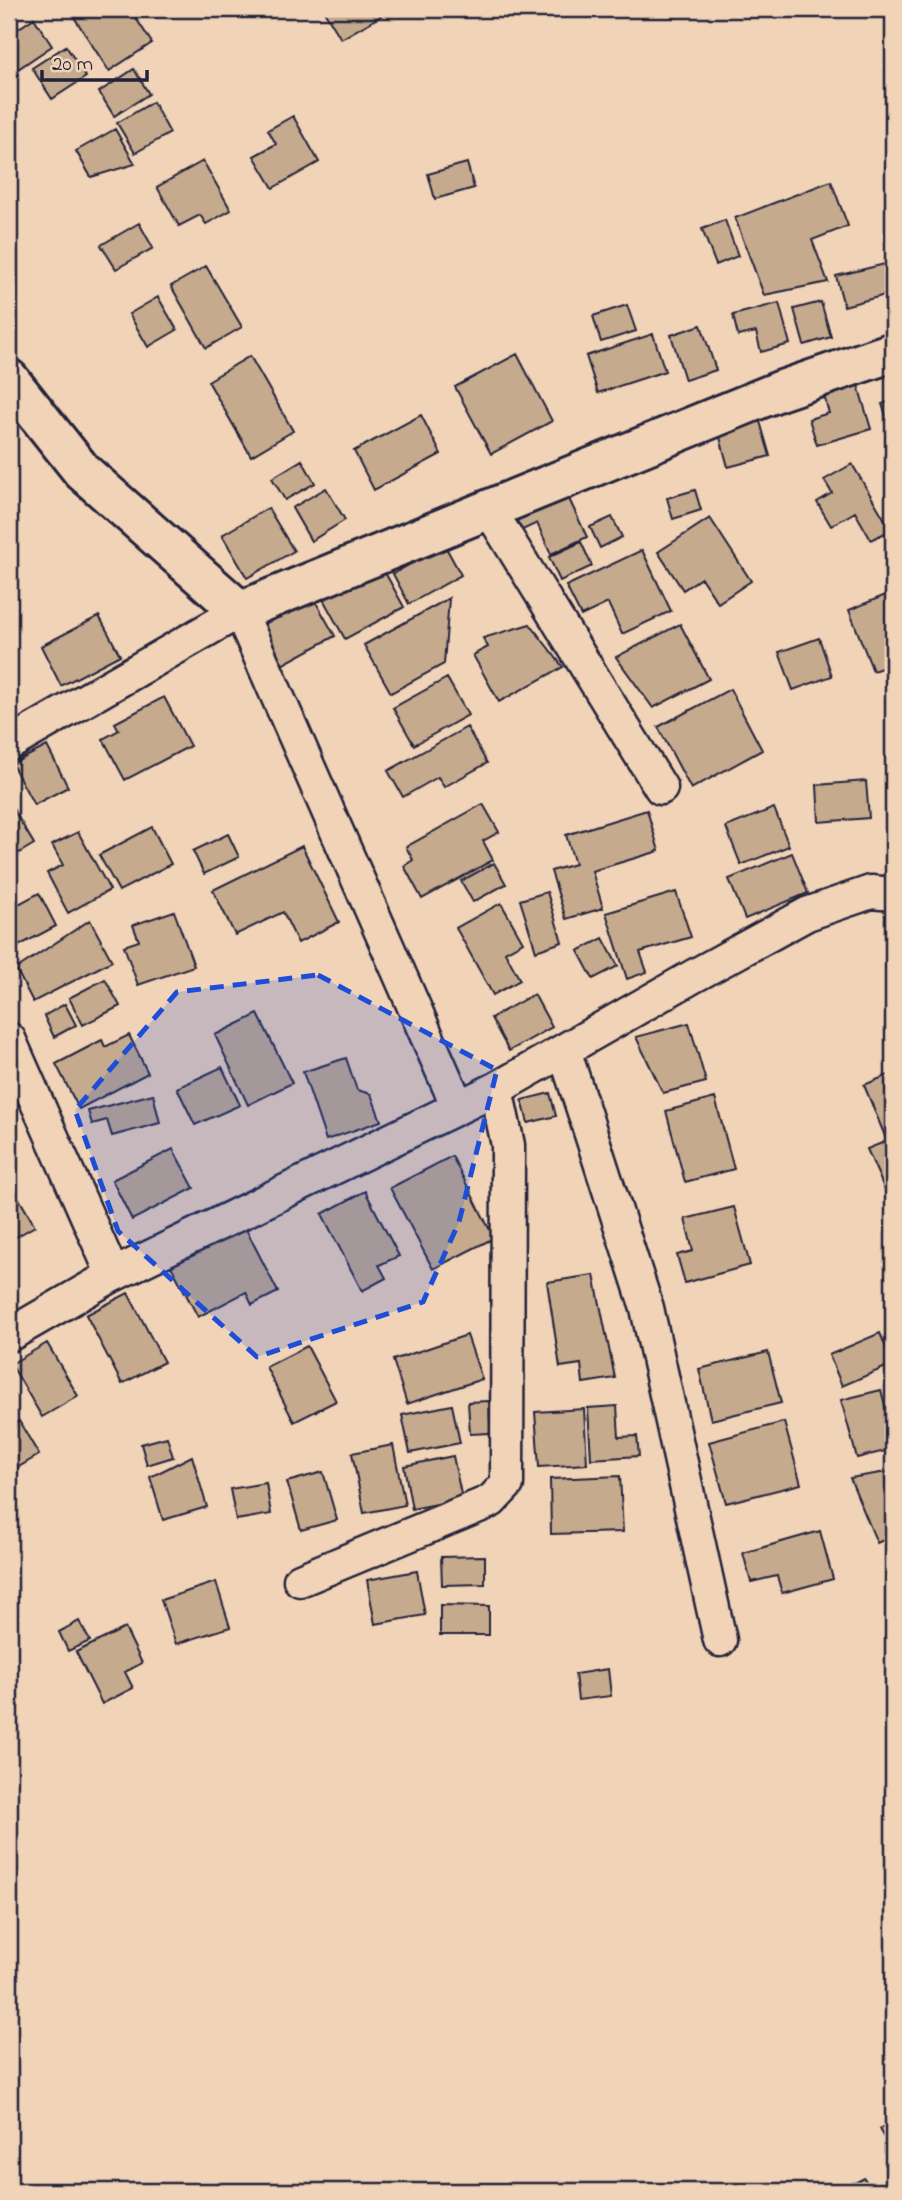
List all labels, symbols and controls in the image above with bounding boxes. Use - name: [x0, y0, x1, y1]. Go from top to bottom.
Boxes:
- scale bar: [42, 38, 147, 82]
- text: 20 m: [52, 50, 93, 80]

